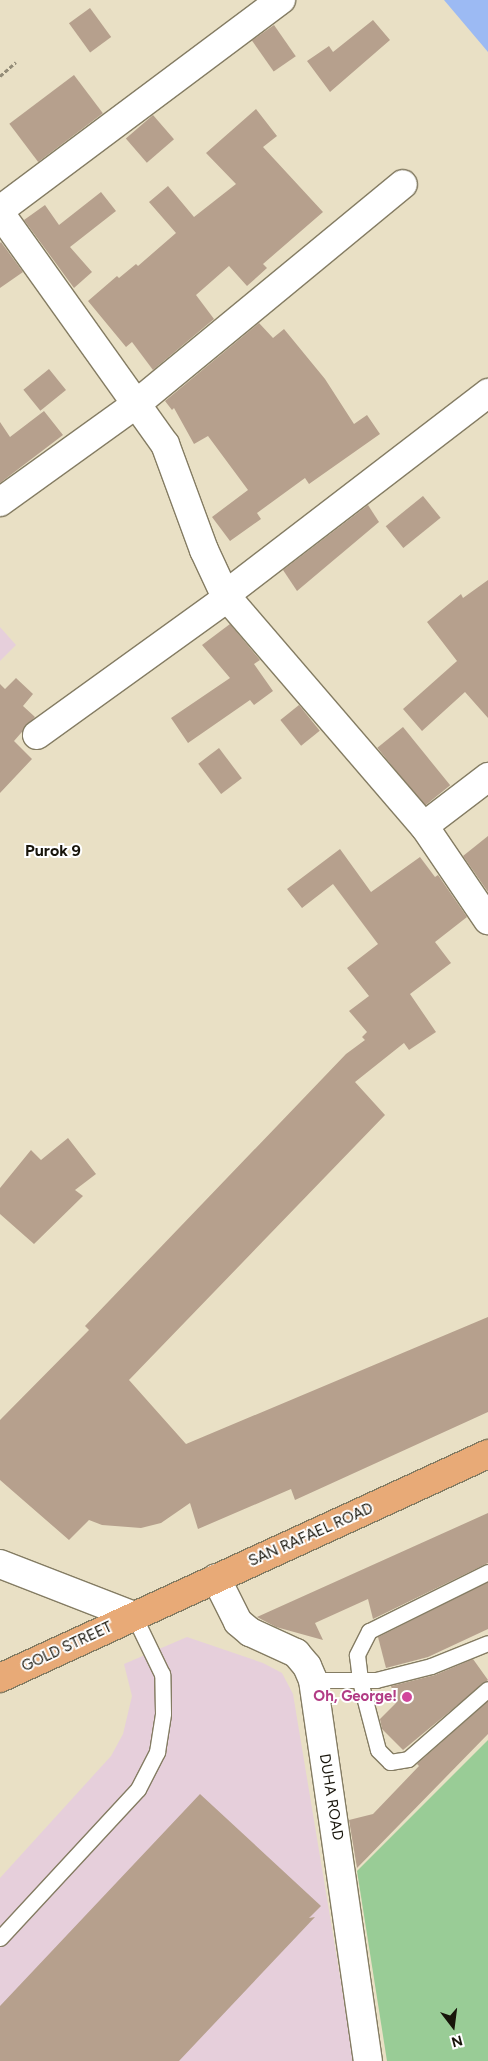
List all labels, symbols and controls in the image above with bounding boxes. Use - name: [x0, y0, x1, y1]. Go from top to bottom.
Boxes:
- district label: Purok 9: [25, 841, 81, 861]
- street label: SAN RAFAEL ROAD: [246, 1499, 376, 1571]
- street label: GOLD STREET: [19, 1618, 115, 1676]
- place label: Oh, George!: [313, 1688, 397, 1706]
- marker: Oh, George!: [401, 1691, 413, 1703]
- street label: DUHA ROAD: [315, 1752, 347, 1842]
- north arrow: [428, 2001, 478, 2051]
- text: N: [450, 2031, 464, 2051]

